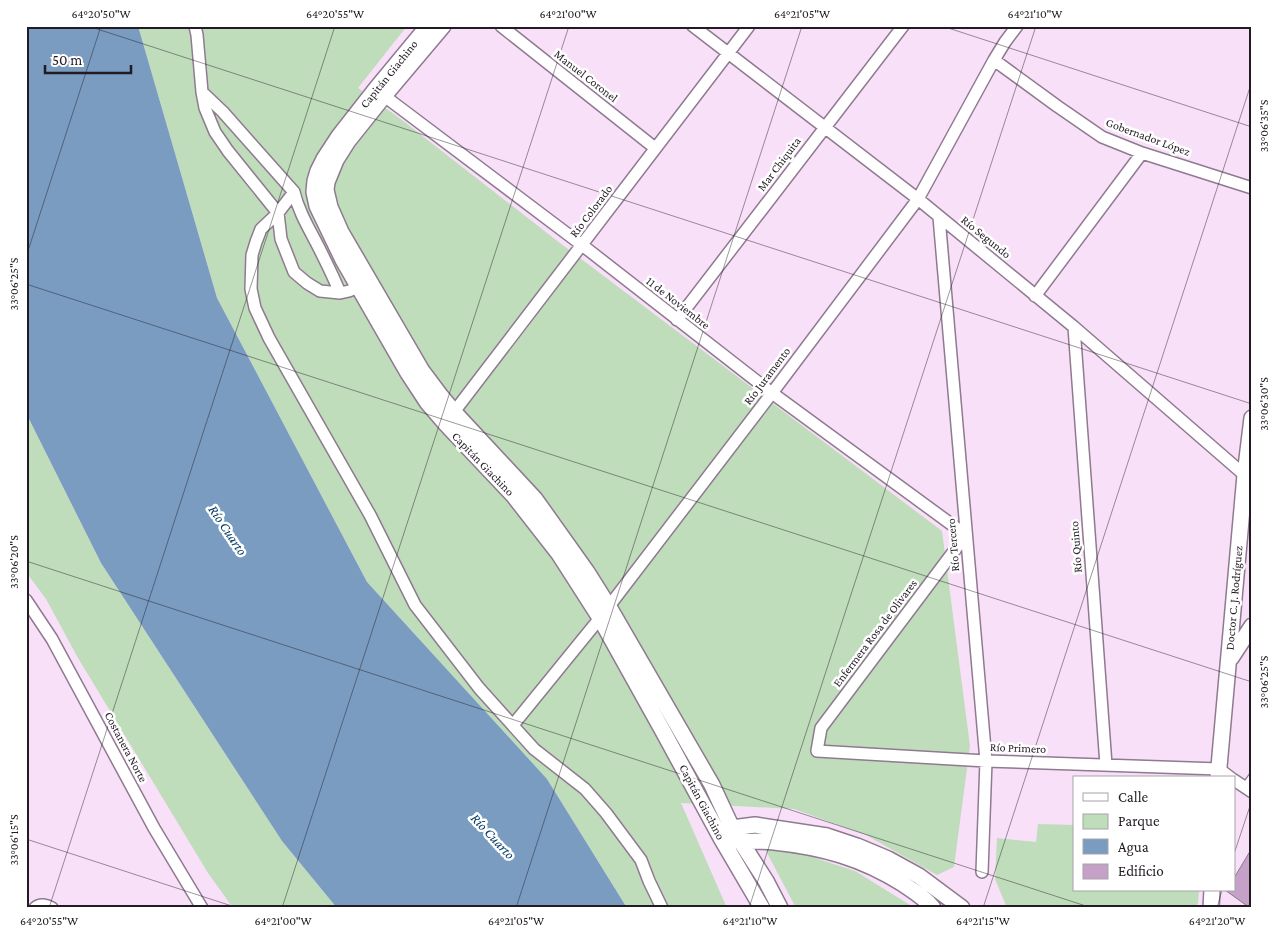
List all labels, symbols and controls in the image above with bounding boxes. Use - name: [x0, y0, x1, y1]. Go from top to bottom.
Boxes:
- text: 64°20'50"W: [71, 7, 131, 21]
- text: 64°20'55"W: [306, 7, 364, 21]
- text: 64°21'00"W: [539, 7, 597, 21]
- text: 64°21'05"W: [774, 7, 830, 21]
- text: 64°21'10"W: [1008, 7, 1062, 21]
- street label: Capitán Giachino: [357, 37, 421, 111]
- scale bar: [45, 42, 131, 74]
- street label: Manuel Coronel: [551, 47, 621, 105]
- text: 50 m: [52, 52, 82, 68]
- text: 33°06'35"S: [1257, 99, 1271, 152]
- street label: Gobernador López: [1104, 115, 1192, 159]
- street label: Mar Chiquita: [754, 134, 804, 194]
- street label: Río Colorado: [567, 182, 615, 240]
- street label: Río Segundo: [958, 213, 1014, 261]
- text: 33°06'25"S: [7, 257, 21, 310]
- street label: 11 de Noviembre: [643, 274, 713, 332]
- street label: Río Juramento: [741, 344, 793, 408]
- text: 33°06'30"S: [1257, 377, 1271, 431]
- street label: Capitán Giachino: [449, 429, 517, 499]
- water label: Río Cuarto: [205, 502, 251, 558]
- street label: Río Tercero: [944, 518, 962, 572]
- street label: Río Quinto: [1067, 521, 1085, 573]
- text: 33°06'20"S: [7, 535, 21, 589]
- street label: Doctor C. J. Rodríguez: [1222, 545, 1246, 651]
- street label: Enfermera Rosa de Olivares: [830, 576, 920, 689]
- text: 33°06'25"S: [1257, 655, 1271, 708]
- street label: Costanera Norte: [102, 709, 150, 785]
- street label: Río Primero: [990, 740, 1046, 756]
- street label: Capitán Giachino: [676, 762, 728, 842]
- legend: [1073, 776, 1236, 892]
- text: Calle: [1118, 789, 1149, 805]
- water label: Río Cuarto: [468, 810, 518, 862]
- text: Parque: [1118, 813, 1160, 830]
- text: 33°06'15"S: [7, 814, 21, 866]
- text: Agua: [1118, 839, 1149, 856]
- text: Edificio: [1118, 863, 1164, 879]
- text: 64°20'55"W: [20, 914, 78, 928]
- text: 64°21'00"W: [254, 914, 312, 928]
- text: 64°21'05"W: [488, 914, 544, 928]
- text: 64°21'10"W: [723, 914, 777, 928]
- text: 64°21'15"W: [956, 914, 1010, 928]
- text: 64°21'20"W: [1189, 914, 1245, 928]

